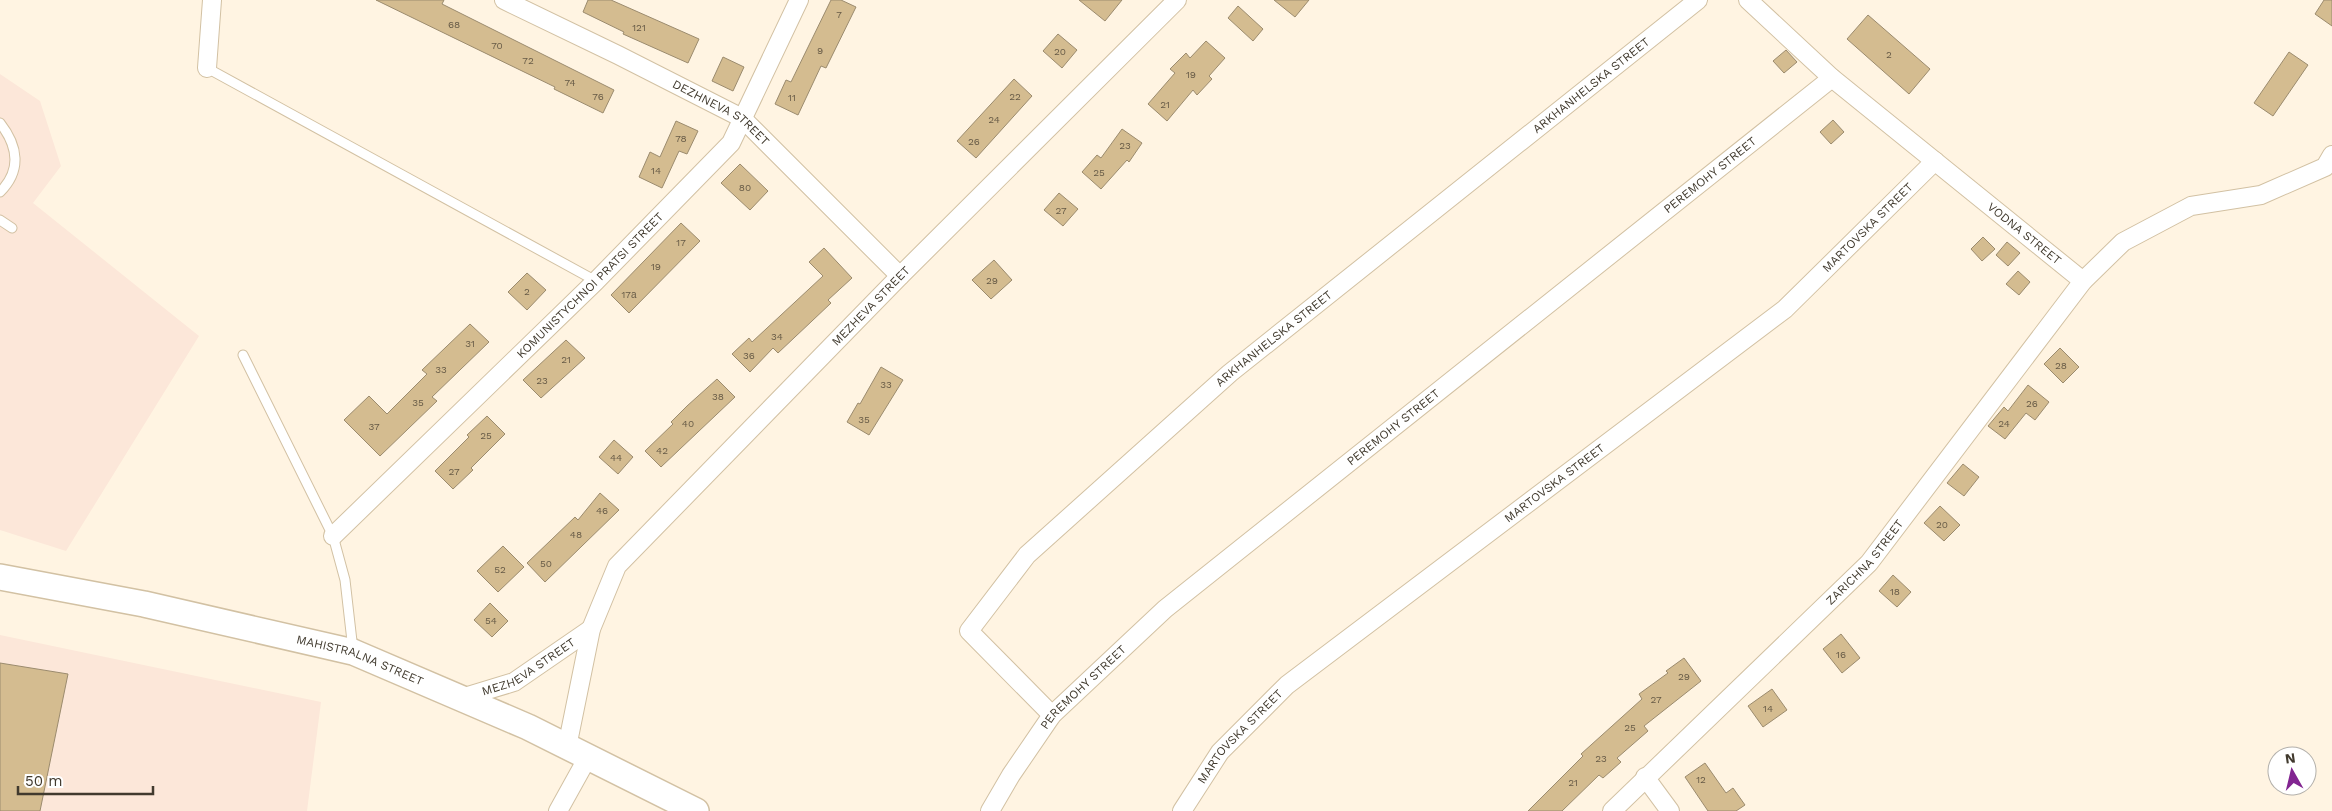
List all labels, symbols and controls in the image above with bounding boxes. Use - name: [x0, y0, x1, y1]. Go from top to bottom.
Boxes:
- house number: 7: [836, 9, 842, 20]
- house number: 68: [448, 19, 460, 30]
- house number: 121: [632, 22, 646, 33]
- street label: ARKHANHELSKA STREET: [1530, 35, 1652, 136]
- house number: 70: [491, 40, 503, 51]
- house number: 9: [817, 45, 823, 56]
- house number: 20: [1054, 46, 1066, 57]
- house number: 2: [1886, 49, 1892, 60]
- house number: 72: [522, 55, 534, 66]
- house number: 19: [1186, 69, 1196, 80]
- house number: 74: [564, 77, 576, 88]
- street label: DEZHNEVA STREET: [670, 77, 772, 148]
- house number: 76: [592, 91, 604, 102]
- house number: 22: [1009, 91, 1021, 102]
- house number: 11: [788, 92, 796, 103]
- house number: 21: [1160, 99, 1170, 110]
- house number: 24: [988, 114, 1000, 125]
- house number: 78: [675, 133, 687, 144]
- street label: PEREMOHY STREET: [1661, 134, 1759, 216]
- house number: 26: [968, 136, 980, 147]
- house number: 23: [1119, 140, 1131, 151]
- house number: 14: [651, 165, 661, 176]
- house number: 25: [1093, 167, 1105, 178]
- street label: MARTOVSKA STREET: [1819, 180, 1916, 275]
- house number: 80: [739, 182, 751, 193]
- street label: VODNA STREET: [1985, 200, 2064, 268]
- house number: 27: [1055, 205, 1067, 216]
- street label: KOMUNISTYCHNOI PRATSI STREET: [514, 210, 666, 361]
- house number: 17: [676, 237, 686, 248]
- house number: 19: [651, 261, 661, 272]
- street label: MEZHEVA STREET: [829, 263, 913, 349]
- house number: 29: [986, 275, 998, 286]
- house number: 2: [524, 286, 530, 297]
- street label: ARKHANHELSKA STREET: [1213, 288, 1335, 390]
- house number: 17а: [621, 289, 637, 300]
- house number: 34: [771, 331, 783, 342]
- house number: 31: [465, 338, 475, 349]
- house number: 36: [743, 350, 755, 361]
- house number: 21: [561, 354, 571, 365]
- house number: 28: [2055, 360, 2067, 371]
- house number: 33: [435, 364, 447, 375]
- house number: 23: [536, 375, 548, 386]
- house number: 33: [880, 379, 892, 390]
- street label: PEREMOHY STREET: [1344, 386, 1442, 468]
- house number: 38: [712, 391, 724, 402]
- house number: 35: [412, 397, 424, 408]
- house number: 26: [2026, 398, 2038, 409]
- house number: 35: [858, 414, 870, 425]
- house number: 40: [682, 418, 694, 429]
- house number: 24: [1998, 418, 2010, 429]
- house number: 37: [368, 421, 380, 432]
- house number: 25: [480, 430, 492, 441]
- street label: MARTOVSKA STREET: [1502, 441, 1607, 525]
- house number: 42: [656, 445, 668, 456]
- house number: 44: [610, 452, 622, 463]
- house number: 27: [448, 466, 460, 477]
- house number: 46: [596, 505, 608, 516]
- street label: ZARICHNA STREET: [1823, 517, 1906, 608]
- house number: 20: [1936, 519, 1948, 530]
- house number: 48: [570, 529, 582, 540]
- house number: 50: [540, 558, 552, 569]
- house number: 52: [494, 564, 506, 575]
- house number: 18: [1890, 586, 1900, 597]
- house number: 54: [485, 615, 497, 626]
- street label: MAHISTRALNA STREET: [295, 632, 426, 688]
- street label: MEZHEVA STREET: [480, 635, 578, 698]
- street label: PEREMOHY STREET: [1037, 642, 1129, 732]
- house number: 16: [1836, 649, 1846, 660]
- house number: 29: [1678, 671, 1690, 682]
- street label: MARTOVSKA STREET: [1195, 687, 1285, 786]
- house number: 27: [1650, 694, 1662, 705]
- house number: 14: [1763, 703, 1773, 714]
- house number: 25: [1624, 722, 1636, 733]
- north arrow: [2267, 746, 2317, 796]
- text: N: [2284, 749, 2296, 767]
- house number: 23: [1595, 753, 1607, 764]
- scale bar: [18, 764, 152, 796]
- text: 50 m: [25, 772, 62, 790]
- house number: 12: [1696, 774, 1706, 785]
- house number: 21: [1568, 777, 1578, 788]

